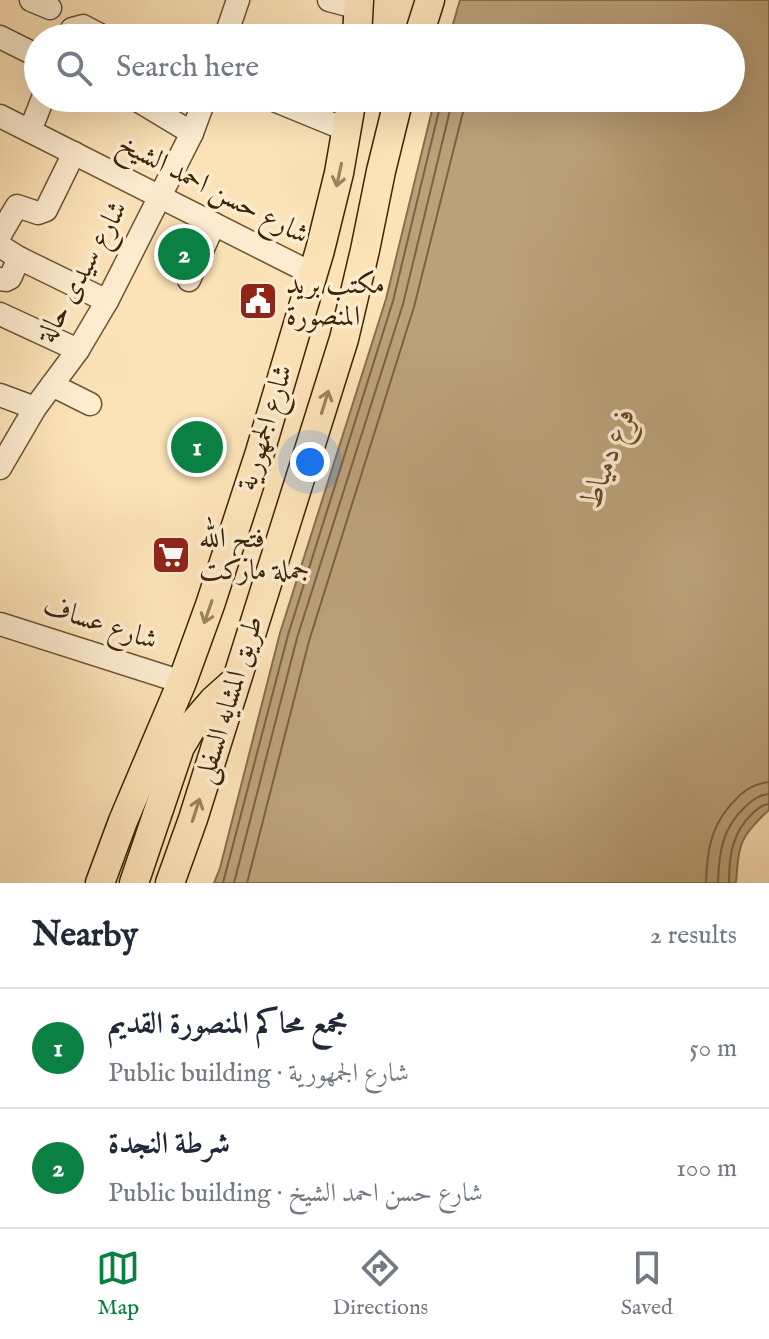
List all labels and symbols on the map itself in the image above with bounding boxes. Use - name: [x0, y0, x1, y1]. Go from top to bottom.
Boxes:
- street label: شارع حسن احمد الشيخ: [109, 127, 314, 258]
- one-way arrow: [331, 162, 346, 187]
- street label: شارع سيدى حالة: [29, 195, 140, 353]
- pin: 2: [158, 224, 210, 284]
- place label: مكتب بريد المنصورة: [286, 268, 385, 335]
- public building icon: مكتب بريد المنصورة: [237, 280, 279, 322]
- street label: شارع الجمهورية: [230, 361, 306, 496]
- one-way arrow: [318, 389, 333, 415]
- water label: فرع دمياط: [572, 402, 649, 515]
- pin: 1: [171, 417, 223, 477]
- your location: [290, 442, 330, 482]
- place label: فتح الله جملة ماركت: [199, 516, 310, 589]
- supermarket icon: فتح الله جملة ماركت: [150, 534, 192, 576]
- street label: شارع عساف: [37, 589, 161, 663]
- one-way arrow: [199, 599, 214, 624]
- street label: طريق المشايه السفلى: [188, 612, 273, 788]
- one-way arrow: [189, 797, 204, 823]

